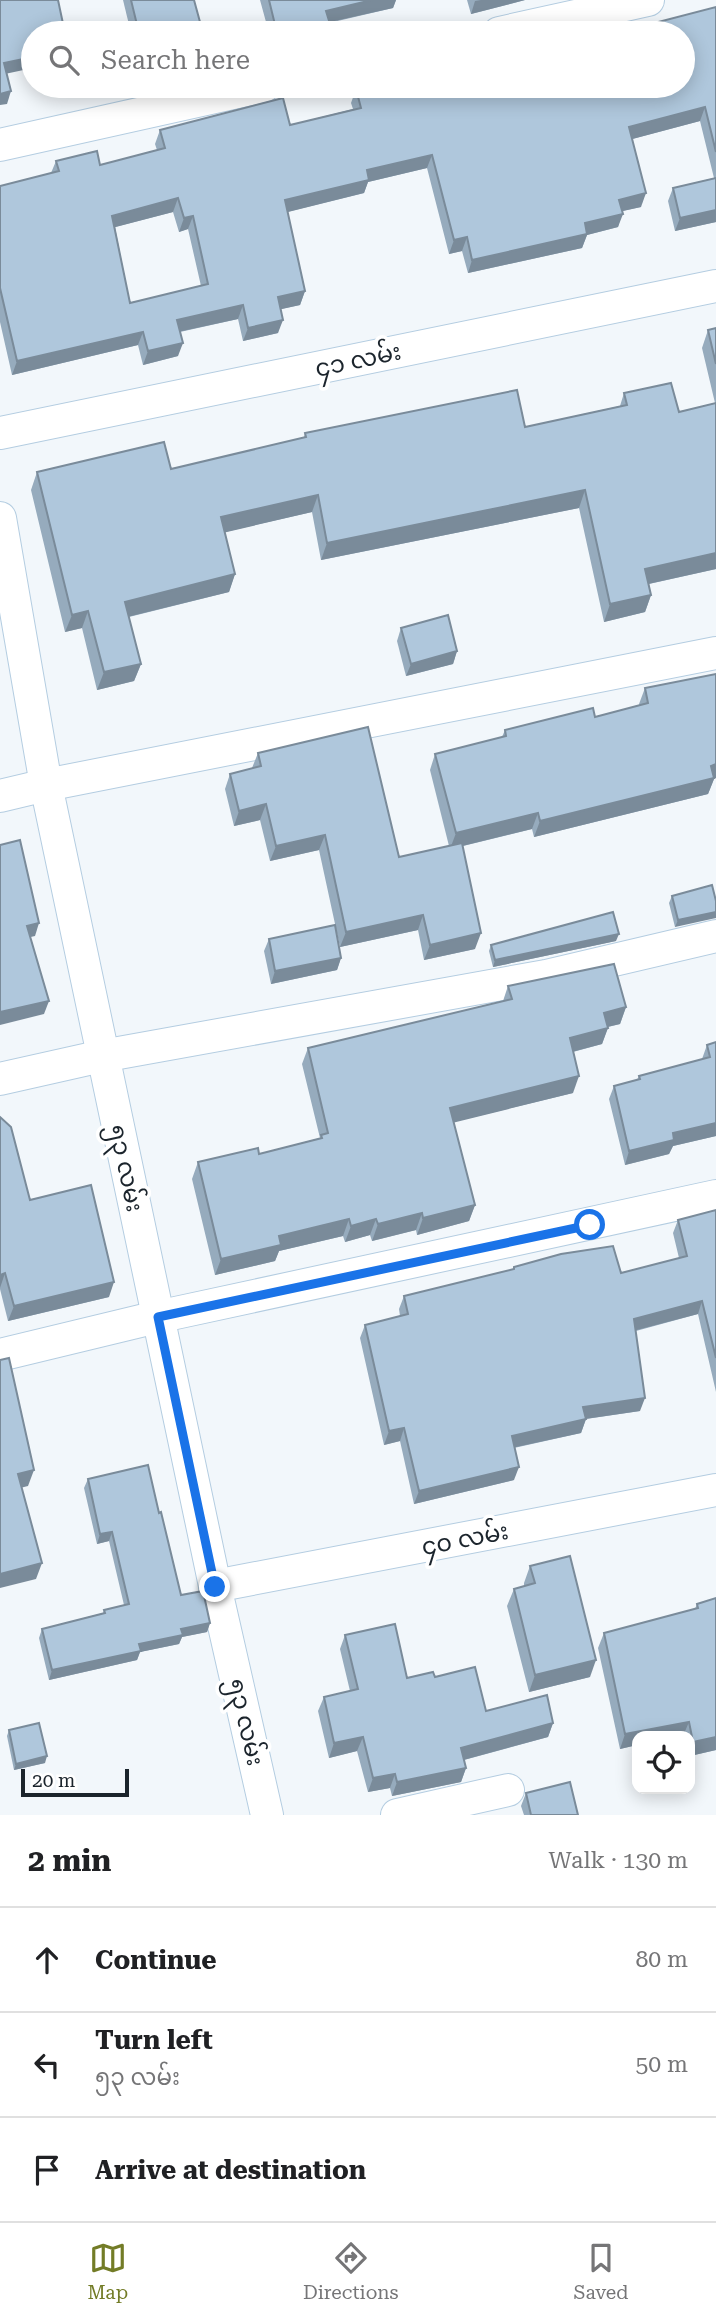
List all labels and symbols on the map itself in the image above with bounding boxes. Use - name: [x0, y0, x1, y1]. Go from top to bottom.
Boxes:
- street label: ၄၁ လမ်း: [312, 335, 405, 388]
- street label: ၅၃ လမ်း: [98, 1121, 151, 1215]
- route start: [574, 1209, 605, 1240]
- street label: ၄၀ လမ်း: [419, 1515, 512, 1566]
- route end: [199, 1571, 230, 1602]
- street label: ၅၃ လမ်း: [218, 1675, 272, 1769]
- scale bar: [21, 1766, 130, 1798]

